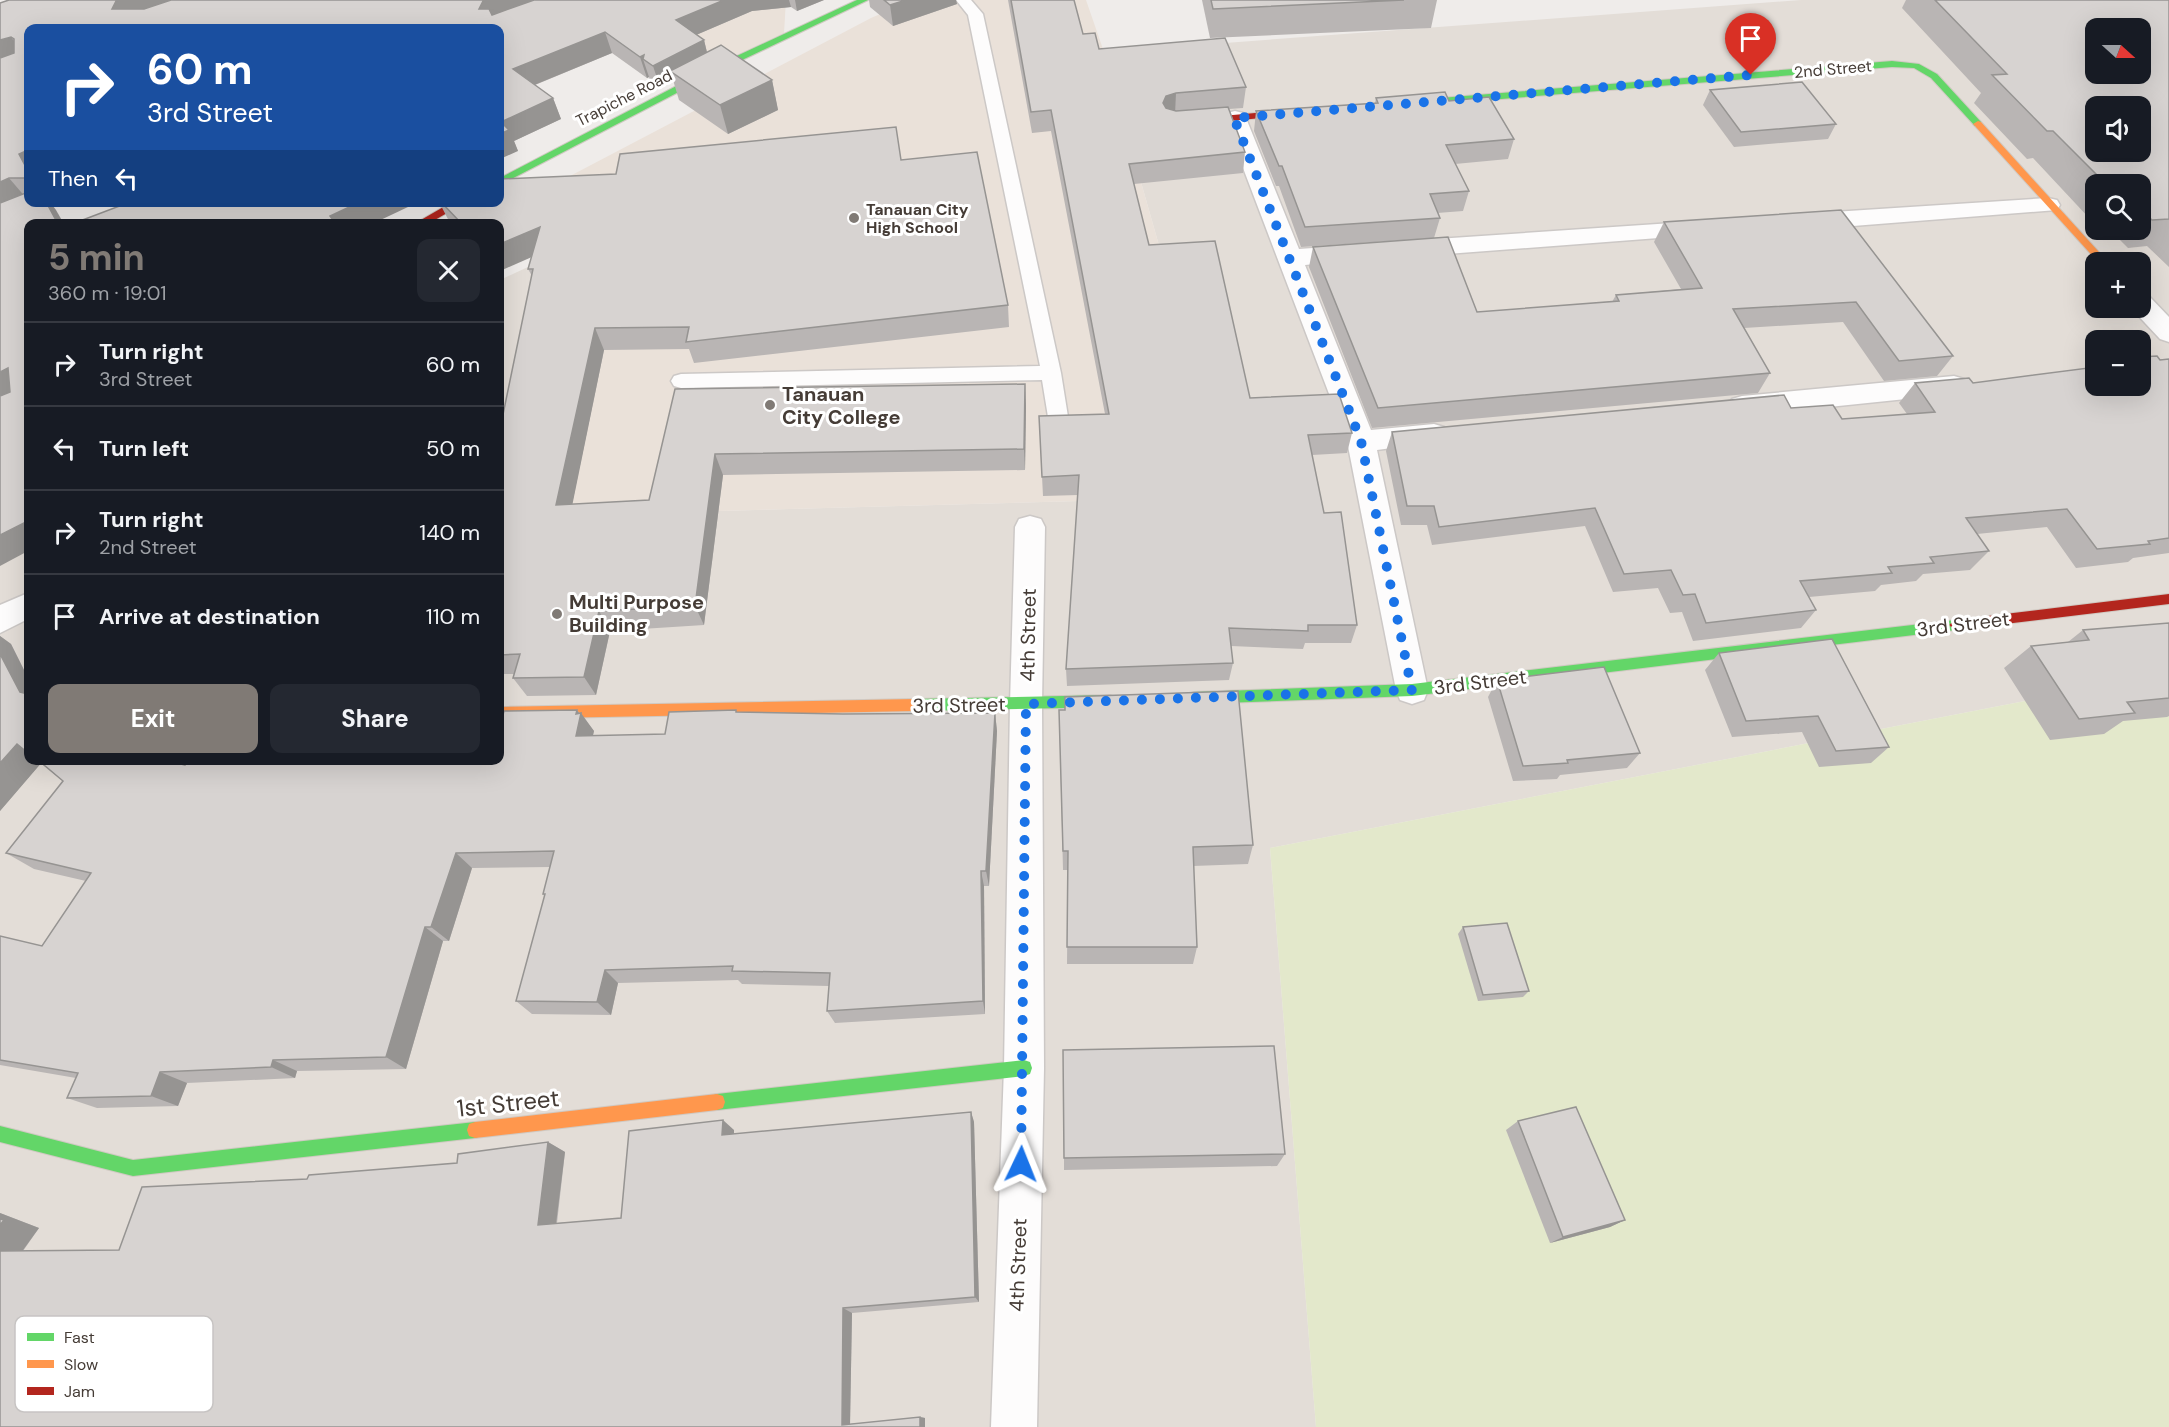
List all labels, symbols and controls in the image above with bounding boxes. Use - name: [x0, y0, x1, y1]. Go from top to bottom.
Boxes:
- pin: [1725, 13, 1776, 75]
- north arrow: [2085, 18, 2151, 84]
- map controls: [2085, 18, 2151, 396]
- icon: arrive: [1734, 22, 1767, 55]
- text: 60 m: [147, 42, 253, 97]
- icon: right: [48, 48, 126, 126]
- street label: 2nd Street: [1793, 55, 1873, 83]
- street label: Trapiche Road: [572, 65, 676, 131]
- text: 3rd Street: [147, 95, 273, 130]
- button: sound: [2085, 96, 2151, 162]
- icon: left: [110, 162, 143, 195]
- text: Then: [48, 164, 98, 193]
- button: search: [2085, 174, 2151, 240]
- place label: Tanauan City High School: [866, 199, 969, 238]
- marker: Tanauan City High School: [847, 211, 861, 225]
- text: 5 min: [48, 234, 145, 281]
- button: close: [417, 239, 480, 302]
- button: +: [2085, 252, 2151, 318]
- text: 360 m · 19:01: [48, 280, 167, 306]
- button: −: [2085, 330, 2151, 396]
- text: Turn right: [99, 337, 204, 366]
- icon: right: [48, 348, 81, 381]
- text: 60 m: [426, 350, 480, 379]
- text: 3rd Street: [99, 366, 192, 392]
- place label: Tanauan City College: [782, 381, 901, 430]
- marker: Tanauan City College: [763, 398, 777, 412]
- icon: left: [48, 432, 81, 465]
- text: Turn left: [99, 434, 189, 463]
- text: 50 m: [426, 434, 480, 463]
- text: Turn right: [99, 505, 204, 534]
- icon: right: [48, 516, 81, 549]
- text: 140 m: [419, 518, 480, 547]
- text: 2nd Street: [99, 534, 197, 560]
- street label: 4th Street: [1014, 588, 1042, 682]
- place label: Multi Purpose Building: [569, 589, 704, 638]
- icon: arrive: [48, 600, 81, 633]
- text: Arrive at destination: [99, 602, 320, 631]
- text: 110 m: [426, 602, 480, 631]
- street label: 3rd Street: [1915, 605, 2011, 643]
- marker: Multi Purpose Building: [550, 607, 564, 621]
- street label: 3rd Street: [1432, 663, 1528, 701]
- button: Exit: [48, 684, 258, 753]
- button: Share: [270, 684, 480, 753]
- street label: 3rd Street: [912, 691, 1006, 719]
- street label: 1st Street: [455, 1082, 561, 1124]
- position arrow: [989, 1132, 1053, 1196]
- street label: 4th Street: [1003, 1218, 1033, 1312]
- legend: [15, 1316, 213, 1412]
- text: Fast: [64, 1327, 95, 1348]
- text: Slow: [64, 1354, 98, 1375]
- text: Jam: [64, 1381, 95, 1402]

